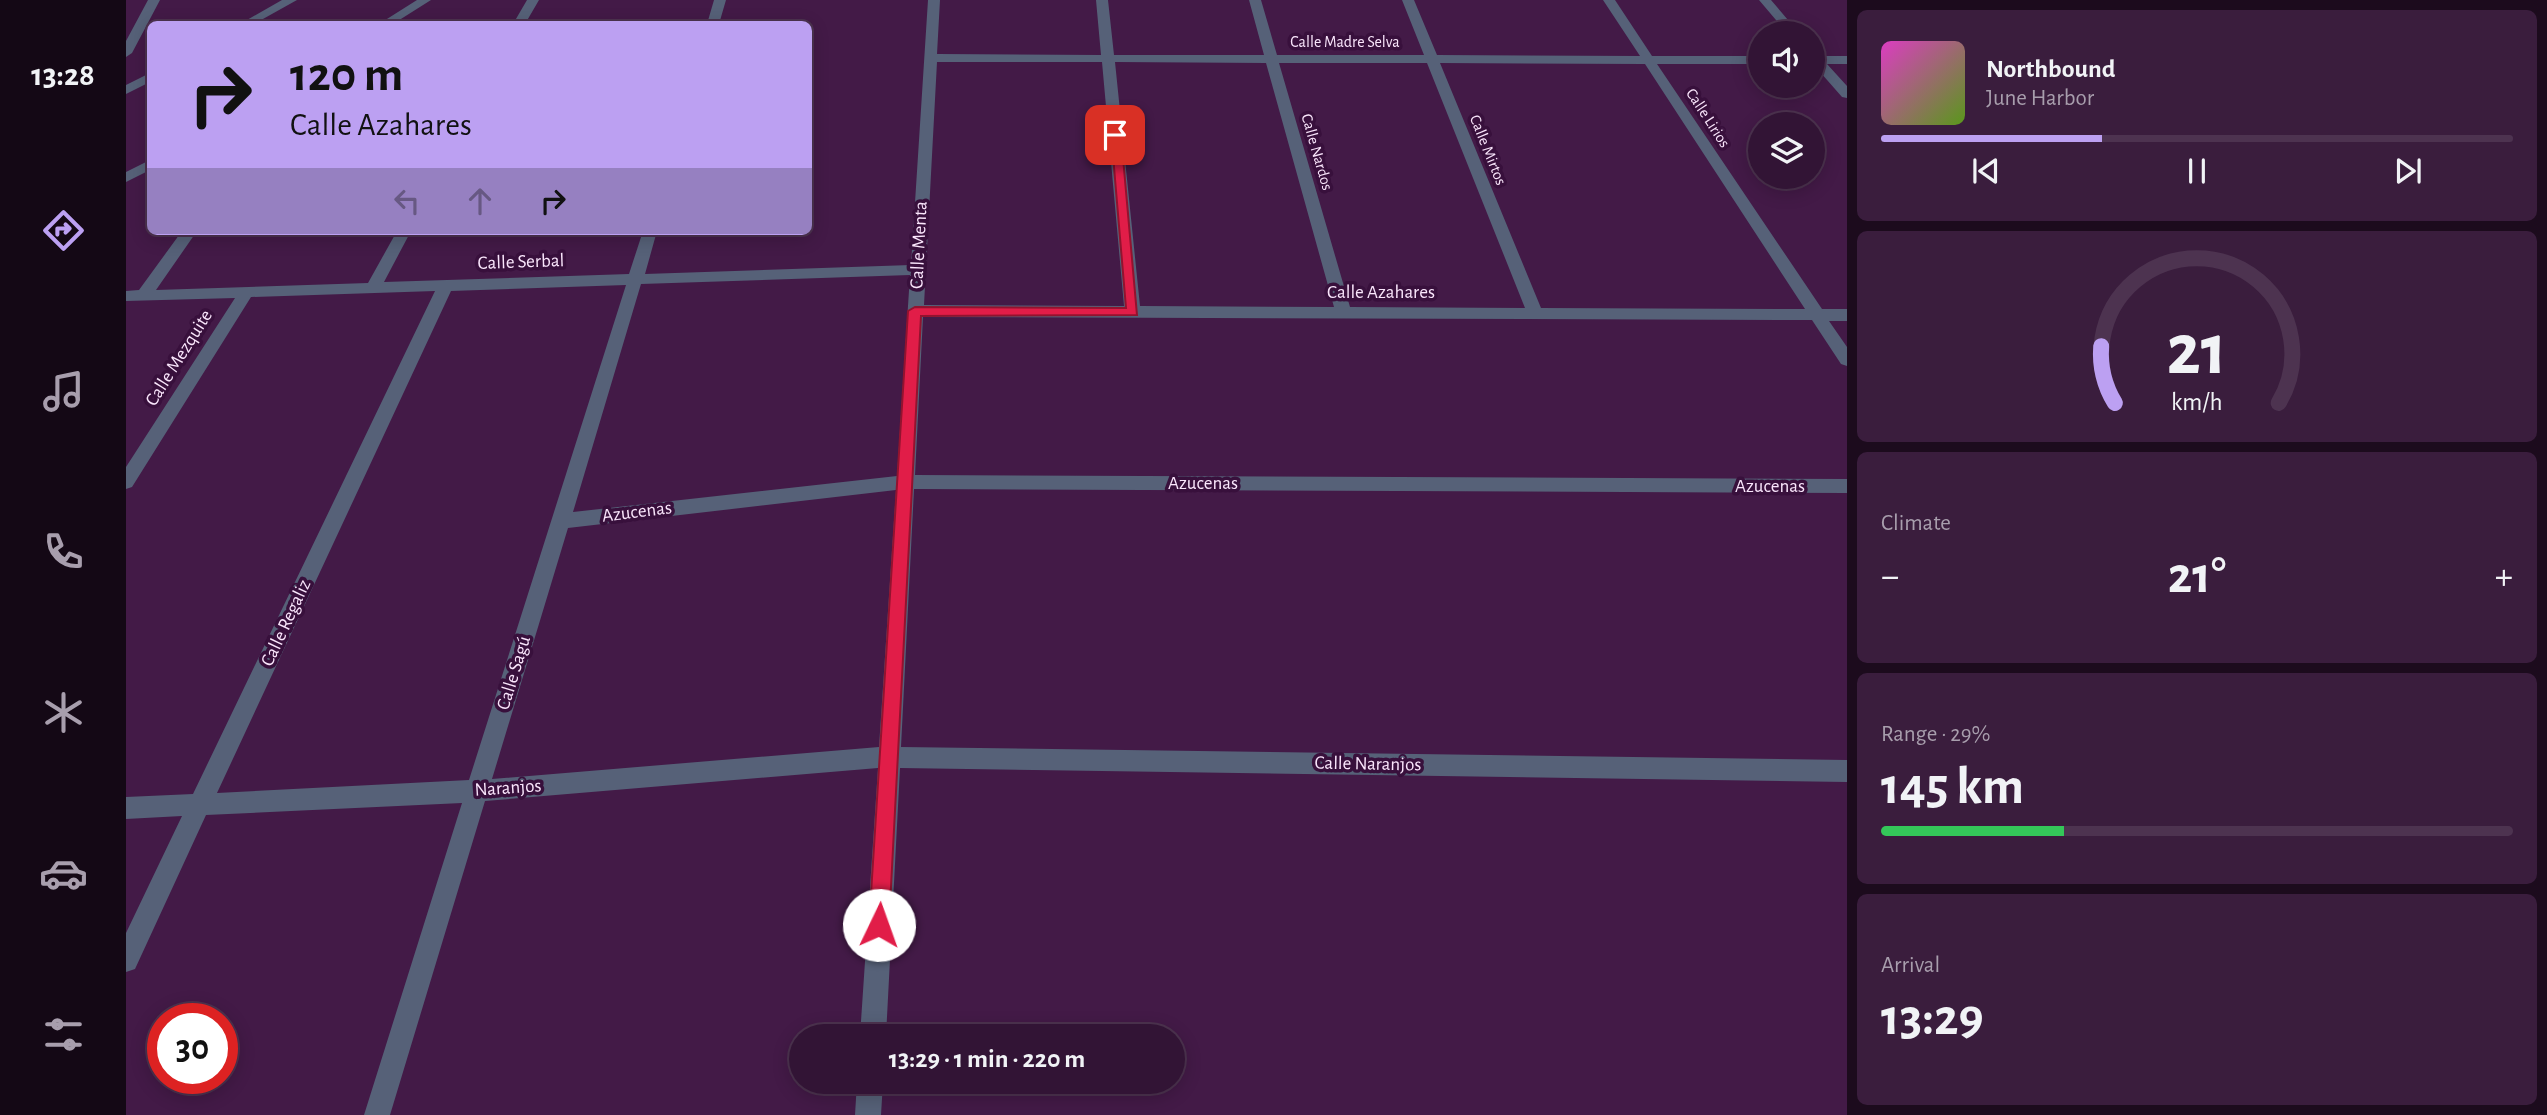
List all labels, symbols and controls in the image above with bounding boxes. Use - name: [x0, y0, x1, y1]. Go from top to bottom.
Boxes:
- map controls: [1748, 21, 1825, 189]
- button: sound: [1748, 21, 1825, 98]
- street label: Calle Madre Selva: [1290, 34, 1400, 50]
- icon: right: [175, 49, 266, 140]
- text: 120 m: [290, 51, 403, 100]
- text: Northbound: [1986, 56, 2115, 82]
- text: 13:28: [31, 59, 95, 91]
- street label: Calle Lirios: [1683, 86, 1733, 151]
- text: June Harbor: [1986, 87, 2094, 110]
- pin: [1085, 105, 1145, 165]
- text: Calle Azahares: [290, 109, 472, 141]
- street label: Calle Nardos: [1298, 112, 1336, 192]
- button: layers: [1748, 112, 1825, 189]
- street label: Calle Mirtos: [1467, 113, 1509, 187]
- icon: arrive: [1096, 116, 1134, 154]
- icon: previous: [1967, 152, 2005, 190]
- icon: pause: [2178, 152, 2216, 190]
- icon: next: [2389, 152, 2427, 190]
- icon: left: [388, 182, 426, 220]
- icon: ahead: [461, 182, 499, 220]
- icon: right: [534, 182, 572, 220]
- street label: Calle Menta: [907, 200, 931, 289]
- icon: directions: [39, 206, 88, 255]
- street label: Calle Serbal: [477, 251, 565, 273]
- street label: Calle Azahares: [1327, 283, 1435, 302]
- street label: Calle Mezquite: [142, 307, 216, 409]
- text: 21: [2167, 315, 2227, 388]
- icon: music: [39, 367, 88, 416]
- text: km/h: [2171, 389, 2223, 414]
- street label: Azucenas: [1168, 474, 1238, 493]
- street label: Azucenas: [1735, 477, 1805, 496]
- street label: Azucenas: [601, 498, 673, 526]
- text: Climate: [1881, 512, 1951, 535]
- icon: phone: [39, 527, 88, 576]
- text: 21°: [2168, 550, 2226, 602]
- text: −: [1881, 558, 1899, 596]
- text: +: [2495, 558, 2513, 596]
- street label: Calle Regaliz: [258, 577, 314, 669]
- street label: Calle Sagú: [494, 633, 534, 712]
- icon: climate: [39, 688, 88, 737]
- text: Range · 29%: [1881, 723, 1990, 746]
- street label: Calle Naranjos: [1314, 754, 1422, 774]
- text: 145 km: [1881, 761, 2024, 813]
- street label: Naranjos: [474, 776, 542, 800]
- icon: car: [39, 849, 88, 898]
- position arrow: [842, 888, 916, 962]
- text: Arrival: [1881, 954, 1940, 977]
- text: 13:29: [1881, 992, 1984, 1044]
- speed limit sign: 30: [147, 1003, 238, 1094]
- icon: filters: [39, 1010, 88, 1059]
- text: 13:29 · 1 min · 220 m: [889, 1046, 1085, 1072]

